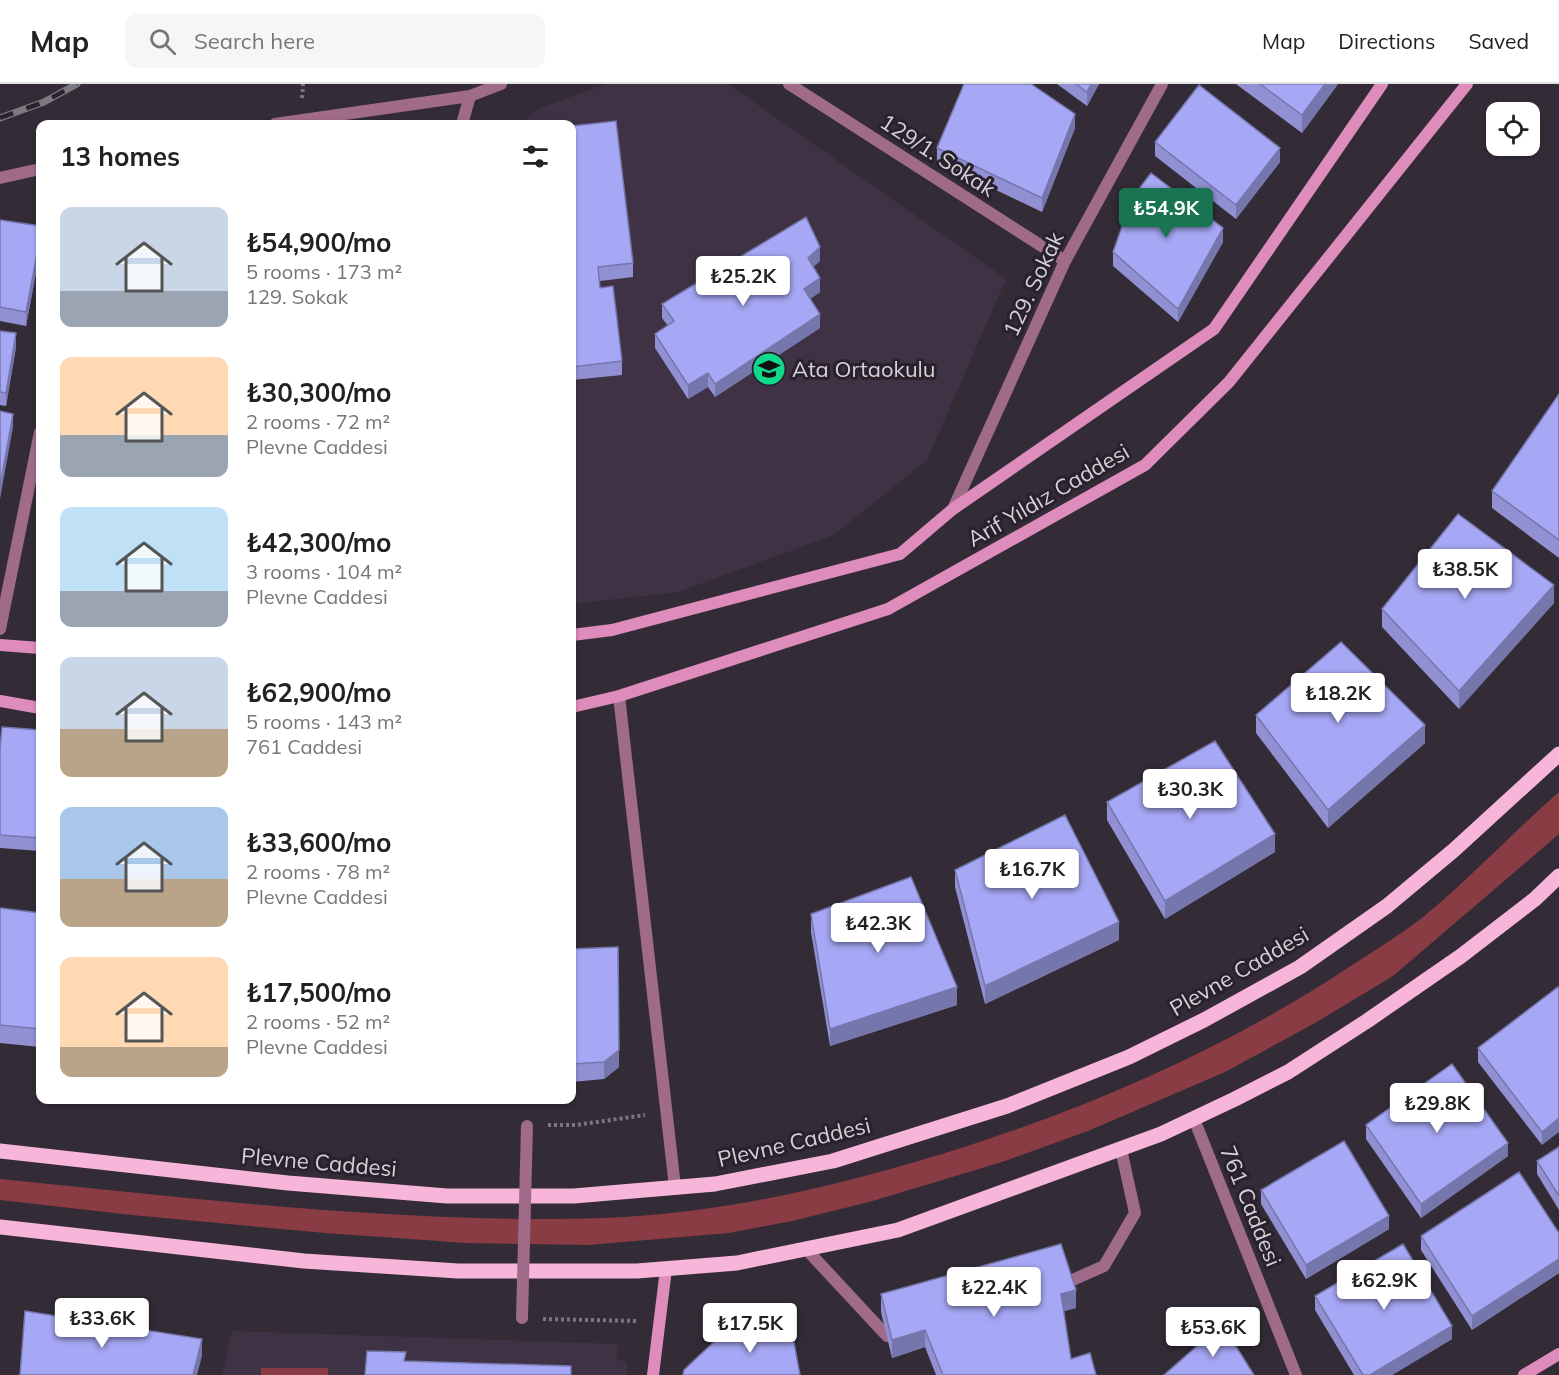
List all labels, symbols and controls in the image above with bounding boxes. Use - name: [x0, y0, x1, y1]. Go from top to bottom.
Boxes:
- search box: [125, 14, 545, 68]
- text: Map: [30, 24, 89, 59]
- icon: search: [146, 25, 179, 58]
- text: Search here: [194, 27, 315, 55]
- text: Map: [1262, 28, 1305, 54]
- text: Directions: [1338, 28, 1435, 54]
- text: Saved: [1468, 28, 1529, 54]
- map controls: [1486, 102, 1540, 156]
- button: locate: [1486, 102, 1540, 156]
- street label: 129/1. Sokak: [875, 107, 1001, 203]
- text: 13 homes: [60, 140, 180, 173]
- icon: filters: [519, 140, 552, 173]
- pin: ₺54.9K: [1117, 188, 1215, 239]
- text: ₺54.9K: [1133, 195, 1199, 220]
- text: ₺54,900/mo: [246, 226, 391, 259]
- street label: 129. Sokak: [997, 227, 1070, 341]
- icon: home: [108, 231, 180, 303]
- pin: ₺25.2K: [694, 256, 792, 307]
- text: 5 rooms · 173 m²: [246, 259, 402, 284]
- text: ₺25.2K: [710, 263, 776, 288]
- text: 129. Sokak: [246, 284, 348, 309]
- school or university icon: Ata Ortaokulu: [751, 351, 787, 387]
- place label: Ata Ortaokulu: [792, 355, 936, 383]
- text: ₺30,300/mo: [246, 376, 391, 409]
- icon: home: [108, 381, 180, 453]
- text: 2 rooms · 72 m²: [246, 409, 390, 434]
- text: Plevne Caddesi: [246, 434, 388, 459]
- street label: Arif Yıldız Caddesi: [962, 437, 1134, 553]
- text: ₺42,300/mo: [246, 526, 391, 559]
- icon: home: [108, 531, 180, 603]
- pin: ₺38.5K: [1416, 549, 1514, 600]
- text: ₺38.5K: [1432, 556, 1498, 581]
- text: 3 rooms · 104 m²: [246, 559, 402, 584]
- text: Plevne Caddesi: [246, 584, 388, 609]
- pin: ₺18.2K: [1289, 673, 1387, 724]
- text: ₺62,900/mo: [246, 676, 391, 709]
- text: ₺18.2K: [1305, 680, 1371, 705]
- icon: home: [108, 681, 180, 753]
- text: 5 rooms · 143 m²: [246, 709, 402, 734]
- text: 761 Caddesi: [246, 734, 362, 759]
- pin: ₺30.3K: [1141, 769, 1239, 820]
- text: ₺30.3K: [1157, 776, 1223, 801]
- text: ₺33,600/mo: [246, 826, 391, 859]
- icon: home: [108, 831, 180, 903]
- pin: ₺16.7K: [983, 849, 1081, 900]
- text: ₺16.7K: [999, 856, 1065, 881]
- text: 2 rooms · 78 m²: [246, 859, 390, 884]
- text: Plevne Caddesi: [246, 884, 388, 909]
- pin: ₺42.3K: [829, 903, 927, 954]
- text: ₺42.3K: [845, 910, 911, 935]
- street label: Plevne Caddesi: [1164, 920, 1314, 1022]
- text: ₺17,500/mo: [246, 976, 391, 1009]
- icon: home: [108, 981, 180, 1053]
- text: 2 rooms · 52 m²: [246, 1009, 390, 1034]
- text: Plevne Caddesi: [246, 1034, 388, 1059]
- pin: ₺29.8K: [1388, 1083, 1486, 1134]
- text: ₺29.8K: [1404, 1090, 1470, 1115]
- street label: Plevne Caddesi: [715, 1111, 873, 1173]
- street label: Plevne Caddesi: [240, 1141, 398, 1183]
- street label: 761 Caddesi: [1214, 1142, 1288, 1270]
- pin: ₺62.9K: [1335, 1260, 1433, 1311]
- pin: ₺22.4K: [945, 1267, 1043, 1318]
- text: ₺62.9K: [1351, 1267, 1417, 1292]
- text: ₺22.4K: [961, 1274, 1027, 1299]
- pin: ₺33.6K: [53, 1298, 151, 1349]
- pin: ₺17.5K: [701, 1303, 799, 1354]
- text: ₺33.6K: [69, 1305, 135, 1330]
- pin: ₺53.6K: [1164, 1307, 1262, 1358]
- text: ₺17.5K: [717, 1310, 783, 1335]
- text: ₺53.6K: [1180, 1314, 1246, 1339]

